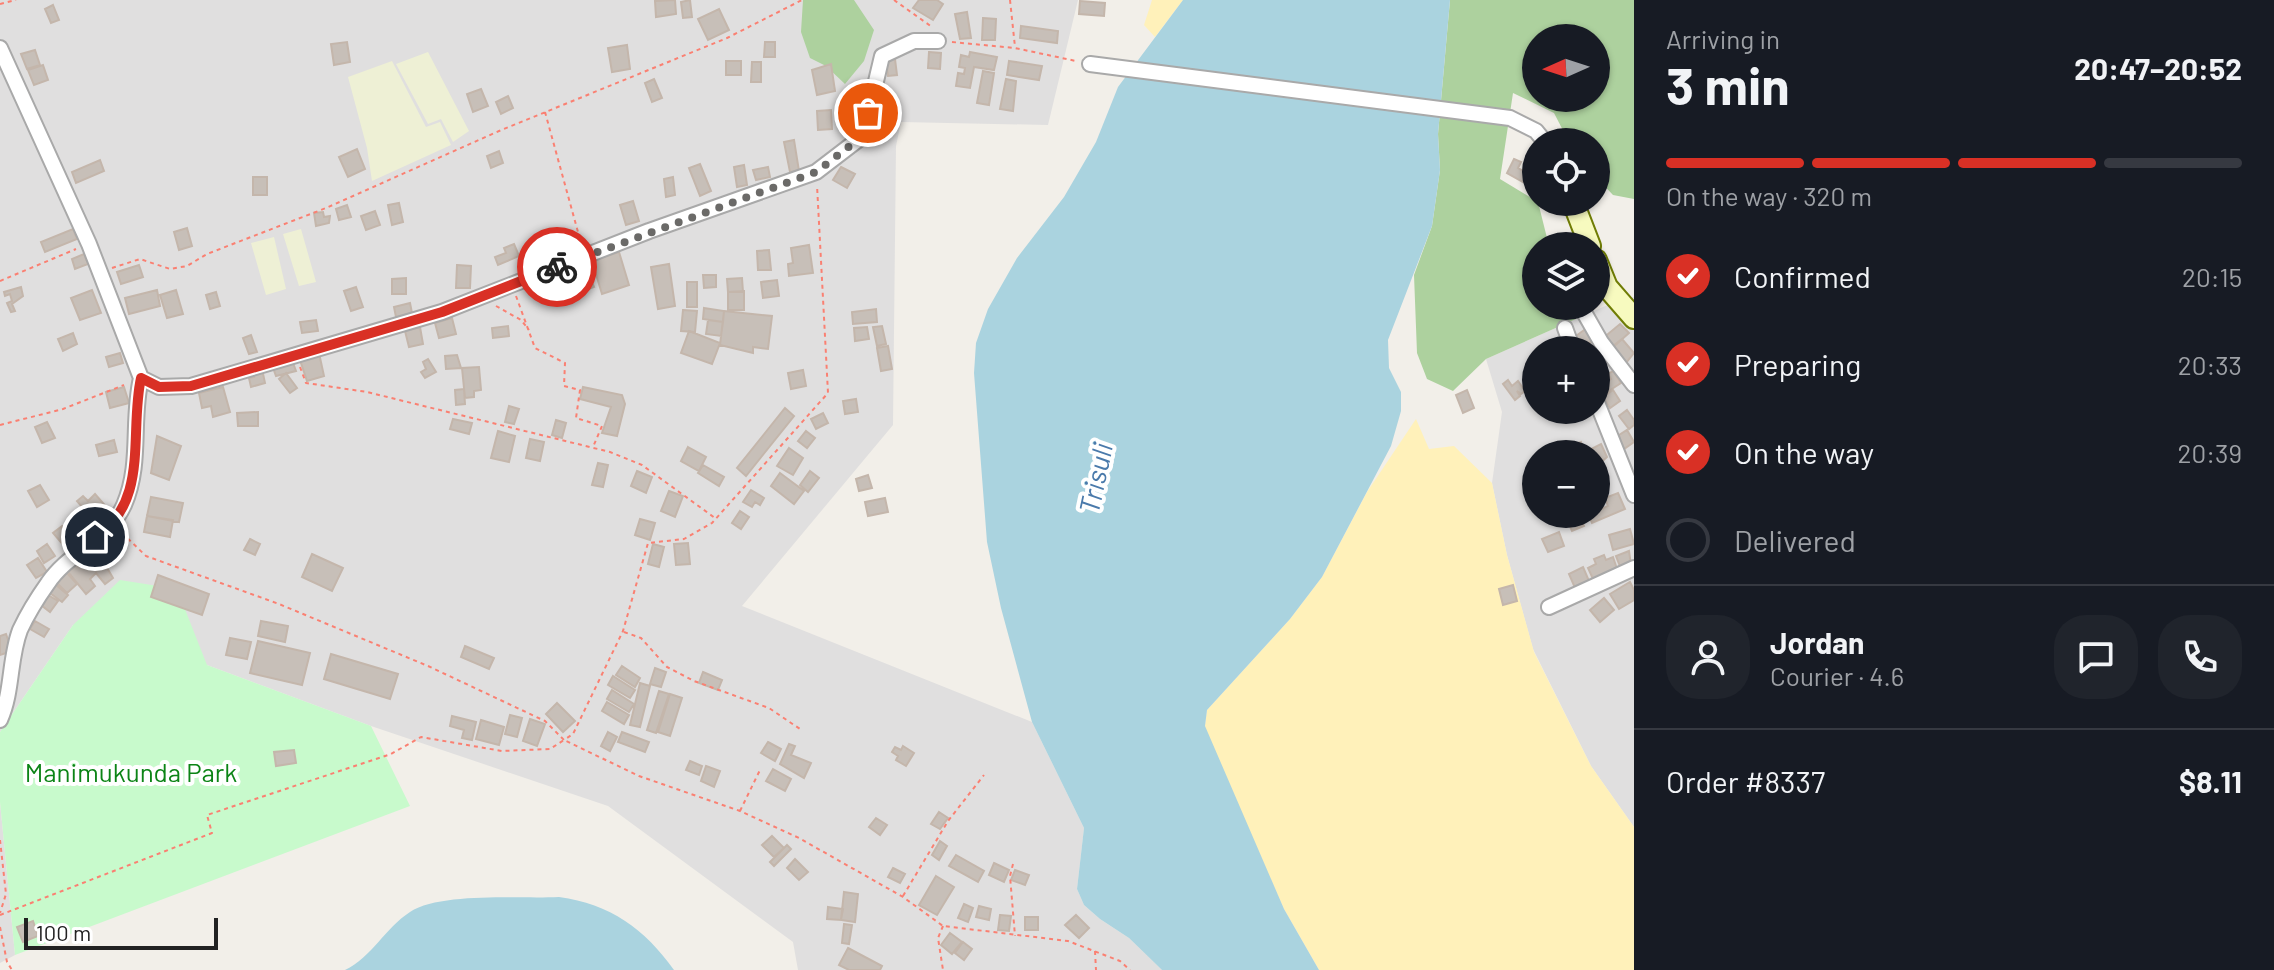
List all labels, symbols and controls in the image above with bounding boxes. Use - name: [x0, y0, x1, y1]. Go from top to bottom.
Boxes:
- text: Arriving in: [1666, 23, 1780, 54]
- north arrow: [1522, 24, 1610, 112]
- map controls: [1522, 24, 1610, 528]
- text: 20:47–20:52: [2074, 50, 2242, 86]
- text: 3 min: [1666, 53, 1790, 115]
- pin: [834, 79, 902, 147]
- icon: bag: [846, 91, 890, 135]
- button: locate: [1522, 128, 1610, 216]
- text: On the way · 320 m: [1666, 180, 1872, 211]
- courier: [517, 227, 597, 307]
- button: layers: [1522, 232, 1610, 320]
- icon: bike: [535, 245, 579, 289]
- icon: check: [1666, 254, 1710, 298]
- text: Confirmed: [1734, 258, 1871, 294]
- text: 20:15: [2182, 261, 2242, 292]
- button: +: [1522, 336, 1610, 424]
- icon: check: [1666, 342, 1710, 386]
- text: Preparing: [1734, 346, 1861, 382]
- text: 20:33: [2178, 349, 2242, 380]
- icon: check: [1666, 430, 1710, 474]
- text: On the way: [1734, 434, 1874, 470]
- text: 20:39: [2178, 437, 2242, 468]
- water label: Trisuli: [1071, 439, 1119, 517]
- button: −: [1522, 440, 1610, 528]
- pin: [61, 503, 129, 571]
- icon: home: [73, 515, 117, 559]
- text: Delivered: [1734, 522, 1856, 558]
- button: person: [1666, 615, 1750, 699]
- button: chat: [2054, 615, 2138, 699]
- button: phone: [2158, 615, 2242, 699]
- text: Jordan: [1770, 624, 1865, 660]
- text: Courier · 4.6: [1770, 660, 1904, 691]
- park label: Manimukunda Park: [25, 756, 237, 787]
- text: Order #8337: [1666, 763, 1825, 799]
- text: $8.11: [2179, 763, 2242, 799]
- scale bar: [24, 914, 218, 950]
- text: 100 m: [36, 919, 91, 945]

